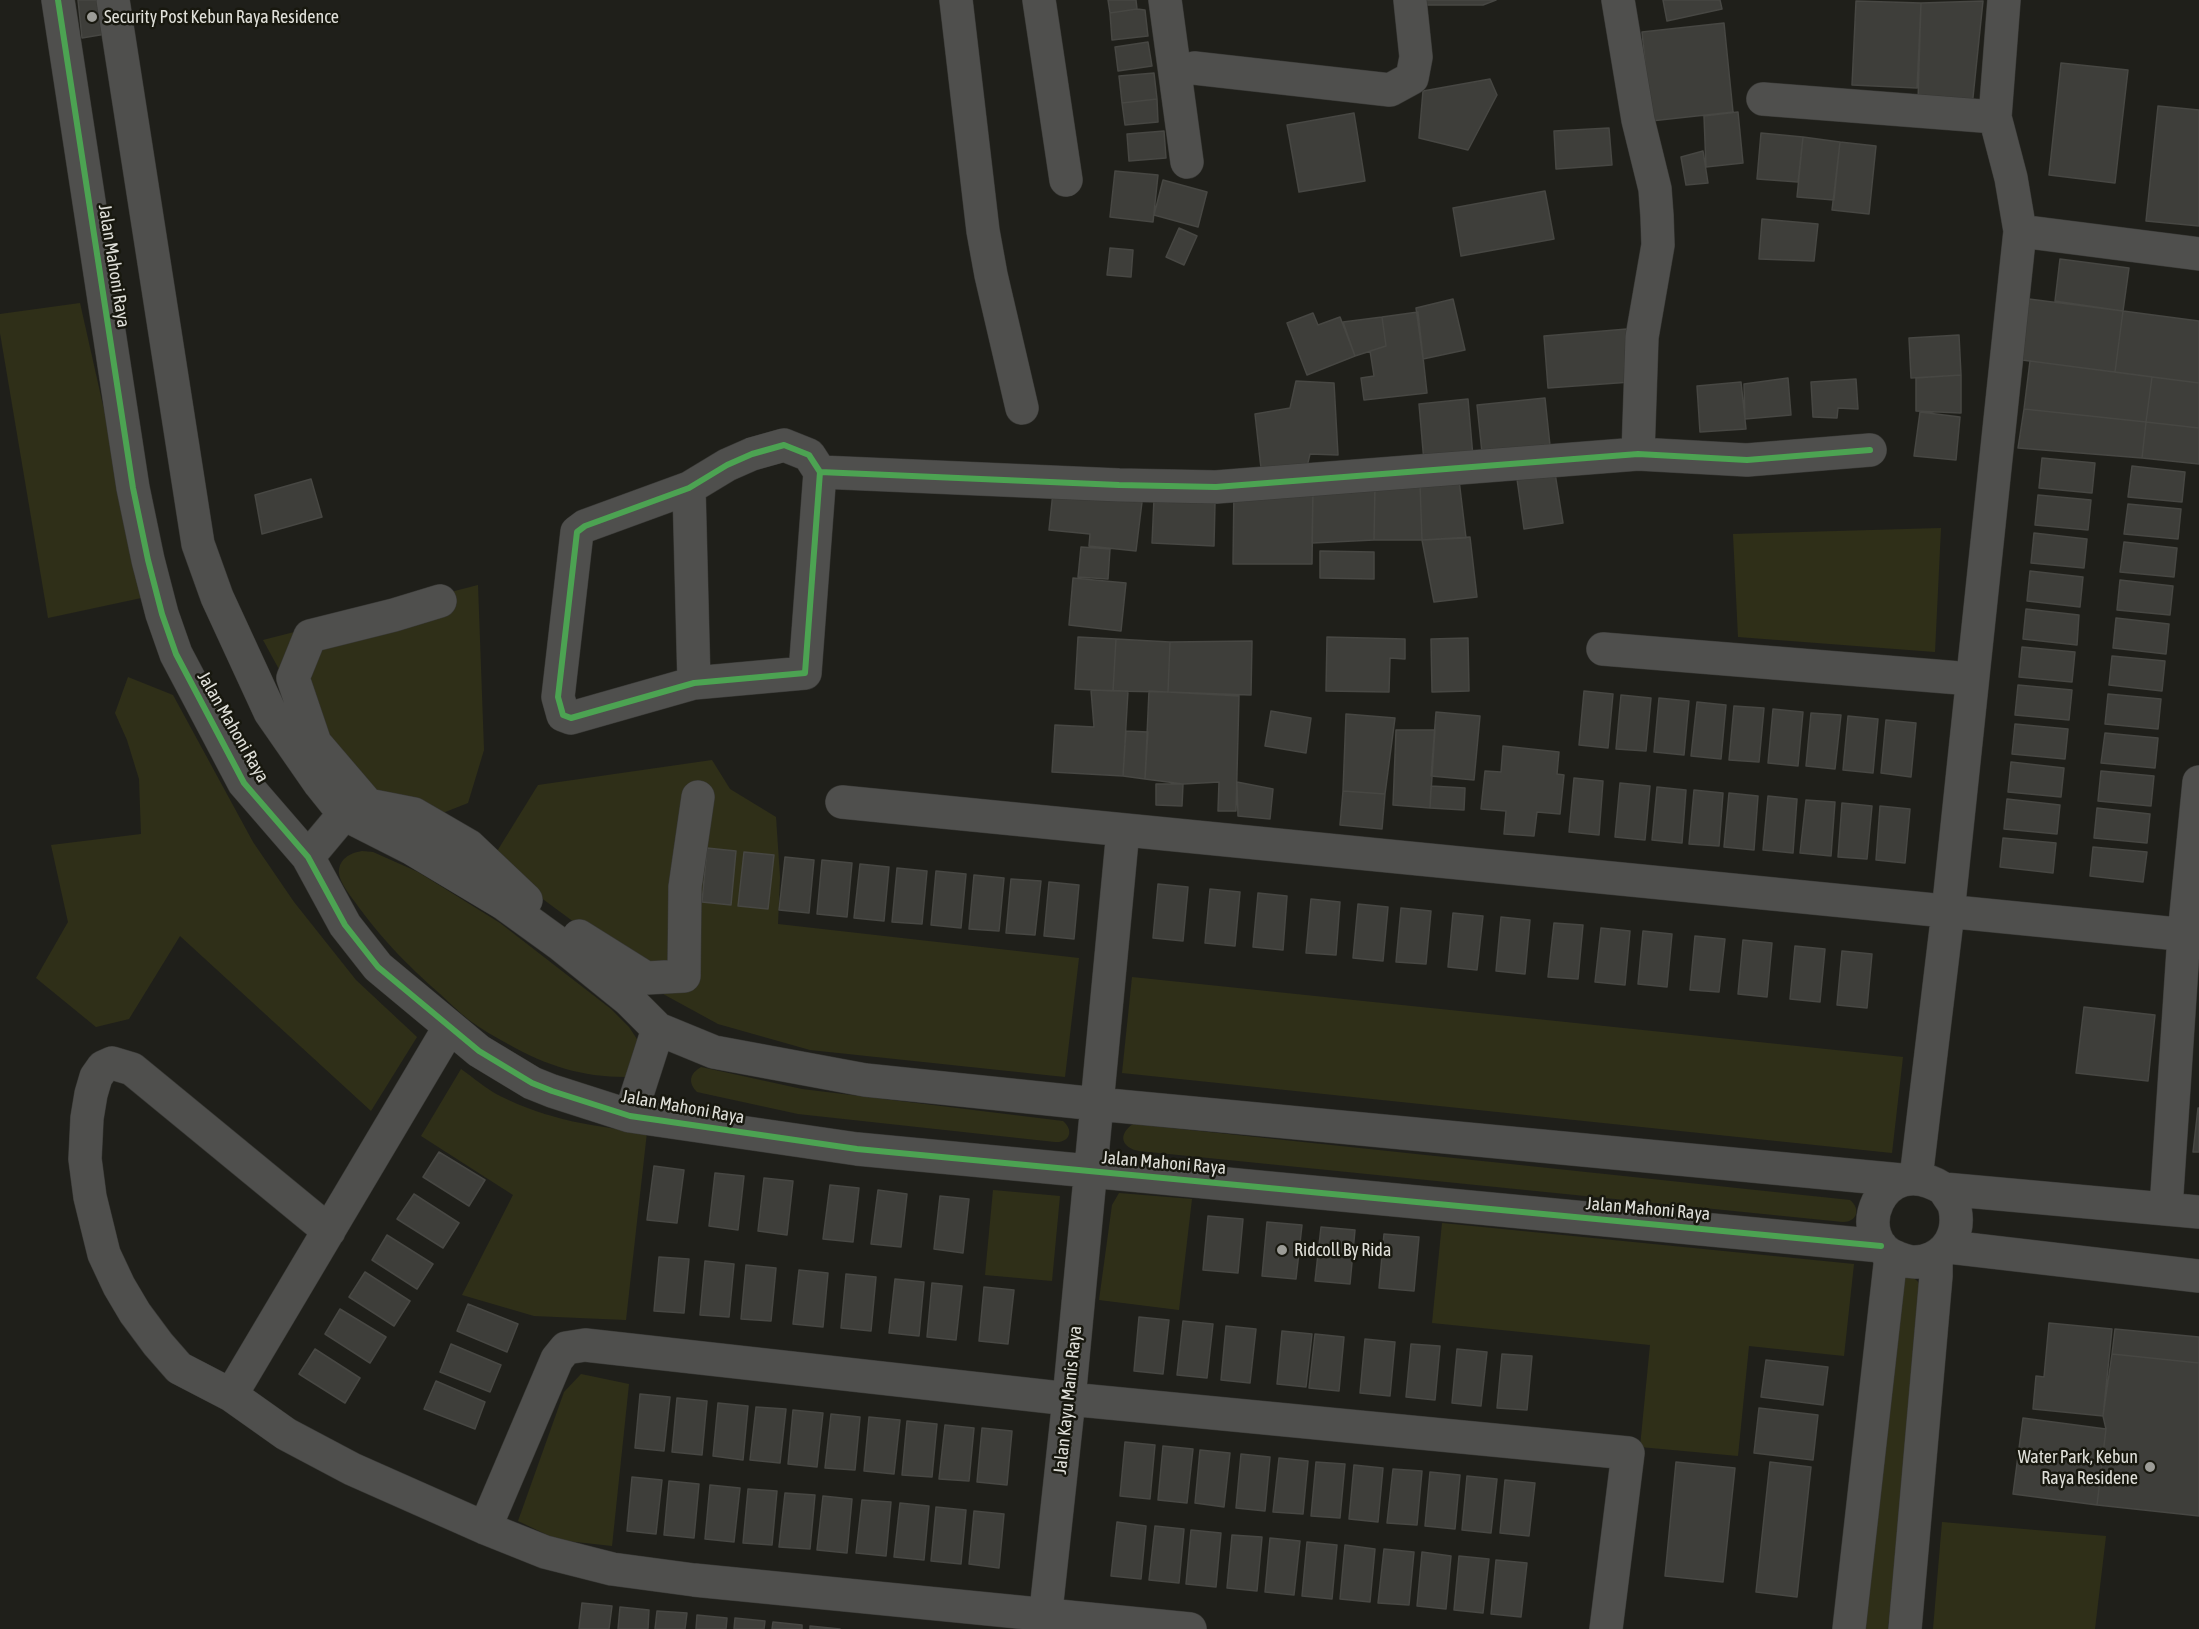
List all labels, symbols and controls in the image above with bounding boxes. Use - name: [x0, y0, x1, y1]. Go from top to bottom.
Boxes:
- place label: Security Post Kebun Raya Residence: [104, 6, 339, 28]
- marker: Security Post Kebun Raya Residence: [85, 10, 99, 24]
- street label: Jalan Mahoni Raya: [94, 203, 134, 329]
- street label: Jalan Mahoni Raya: [193, 668, 273, 786]
- street label: Jalan Mahoni Raya: [620, 1086, 746, 1128]
- street label: Jalan Mahoni Raya: [1101, 1147, 1227, 1179]
- street label: Jalan Mahoni Raya: [1585, 1193, 1711, 1225]
- place label: Ridcoll By Rida: [1294, 1239, 1391, 1261]
- marker: Ridcoll By Rida: [1275, 1243, 1289, 1257]
- street label: Jalan Kayu Manis Raya: [1049, 1325, 1087, 1475]
- place label: Water Park, Kebun Raya Residene: [2018, 1446, 2138, 1488]
- marker: Water Park, Kebun Raya Residene: [2143, 1460, 2157, 1474]

